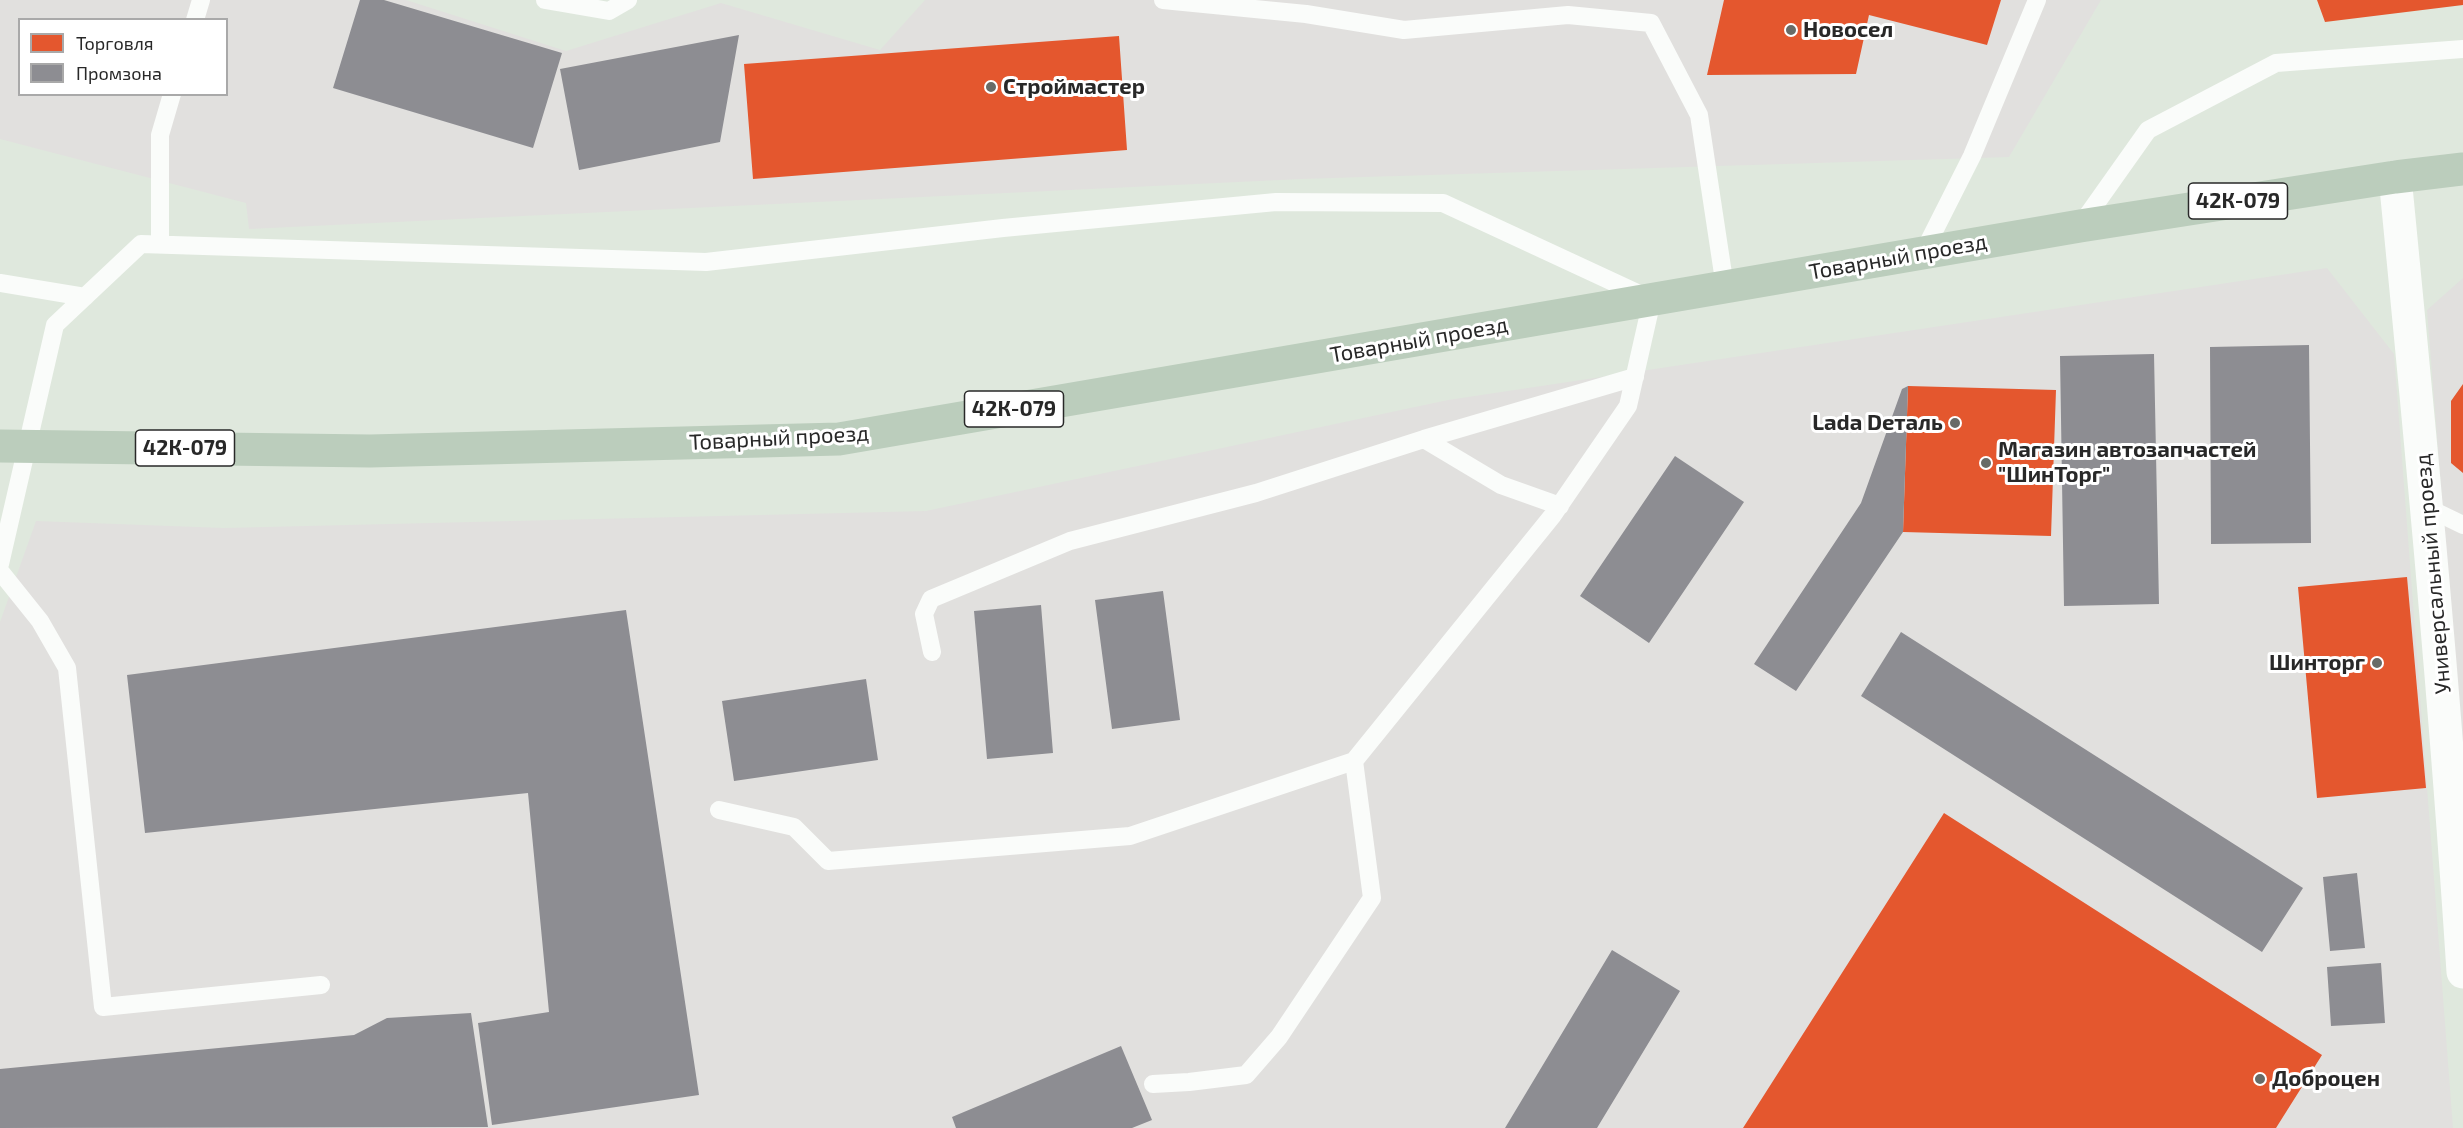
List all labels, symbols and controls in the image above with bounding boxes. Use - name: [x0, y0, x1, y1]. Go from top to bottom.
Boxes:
- place label: Новосел: [1803, 17, 1893, 43]
- legend: [18, 18, 228, 96]
- marker: Новосел: [1784, 23, 1798, 37]
- text: Торговля: [76, 32, 154, 54]
- text: Промзона: [76, 62, 162, 84]
- place label: Строймастер: [1003, 74, 1145, 100]
- marker: Строймастер: [984, 80, 998, 94]
- road number: 42К-079: [2188, 183, 2288, 219]
- street label: Товарный проезд: [1807, 228, 1989, 286]
- street label: Товарный проезд: [1328, 311, 1510, 369]
- road number: 42К-079: [964, 391, 1064, 427]
- place label: Lada Dеталь: [1812, 410, 1943, 436]
- marker: Lada Dеталь: [1948, 416, 1962, 430]
- street label: Товарный проезд: [688, 420, 870, 456]
- road number: 42К-079: [136, 430, 234, 466]
- place label: Магазин автозапчастей "ШинТорг": [1998, 437, 2256, 488]
- street label: Универсальный проезд: [2409, 453, 2457, 695]
- marker: Магазин автозапчастей "ШинТорг": [1979, 456, 1993, 470]
- place label: Шинторг: [2269, 650, 2365, 676]
- marker: Шинторг: [2370, 656, 2384, 670]
- place label: Доброцен: [2272, 1066, 2380, 1092]
- marker: Доброцен: [2253, 1072, 2267, 1086]

